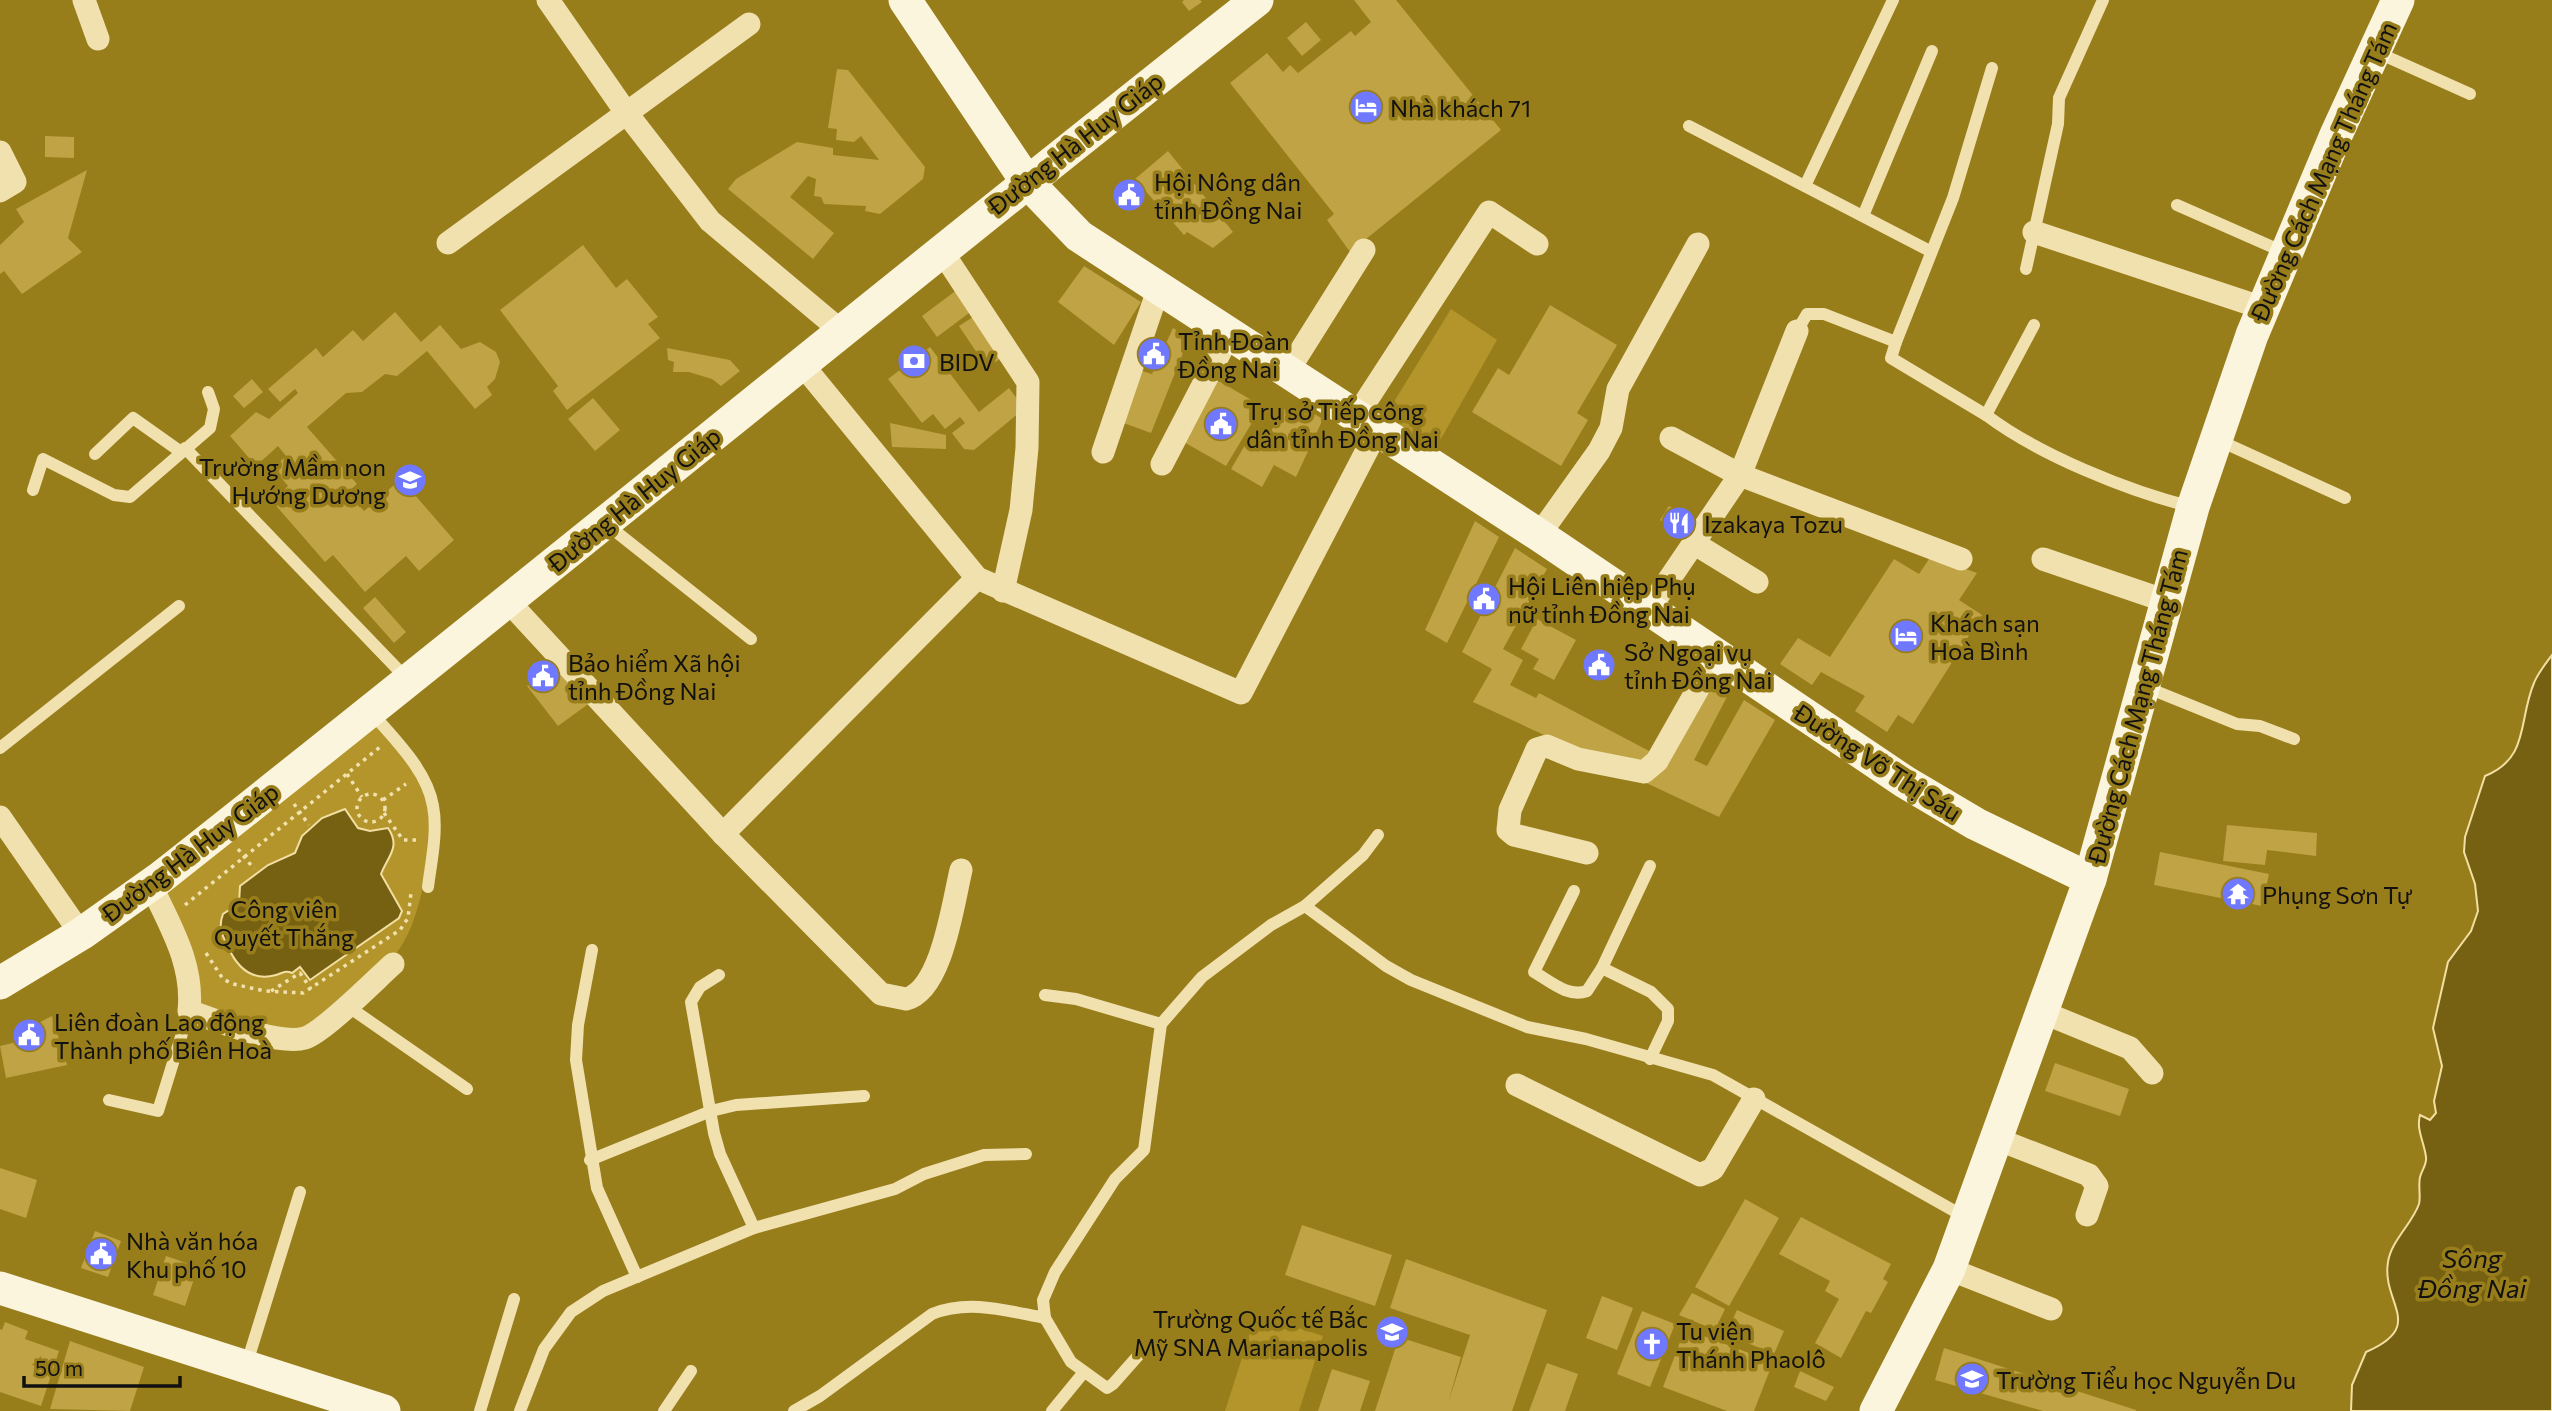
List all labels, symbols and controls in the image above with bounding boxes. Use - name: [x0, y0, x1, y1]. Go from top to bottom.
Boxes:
- street label: Đường Cách Mạng Tháng Tám: [2243, 17, 2402, 326]
- street label: Đường Hà Huy Giáp: [981, 66, 1168, 221]
- hotel icon: Nhà khách 71: [1347, 88, 1385, 126]
- place label: Nhà khách 71: [1390, 93, 1531, 122]
- place label: Hội Nông dân tỉnh Đồng Nai: [1154, 167, 1302, 224]
- public building icon: Hội Nông dân tỉnh Đồng Nai: [1110, 176, 1148, 214]
- place label: Tỉnh Đoàn Đồng Nai: [1177, 326, 1290, 383]
- public building icon: Tỉnh Đoàn Đồng Nai: [1135, 335, 1173, 373]
- bank icon: BIDV: [895, 342, 933, 380]
- place label: BIDV: [939, 347, 995, 376]
- place label: Trụ sở Tiếp công dân tỉnh Đồng Nai: [1246, 396, 1439, 453]
- public building icon: Trụ sở Tiếp công dân tỉnh Đồng Nai: [1202, 405, 1240, 443]
- street label: Đường Hà Huy Giáp: [541, 421, 726, 578]
- place label: Trường Mầm non Hướng Dương: [199, 452, 386, 509]
- school or university icon: Trường Mầm non Hướng Dương: [391, 461, 429, 499]
- restaurant icon: Izakaya Tozu: [1660, 504, 1698, 542]
- place label: Izakaya Tozu: [1704, 509, 1843, 538]
- street label: Đường Cách Mạng Tháng Tám: [2081, 545, 2193, 868]
- place label: Hội Liên hiệp Phụ nữ tỉnh Đồng Nai: [1508, 571, 1696, 628]
- public building icon: Hội Liên hiệp Phụ nữ tỉnh Đồng Nai: [1465, 580, 1503, 618]
- place label: Khách sạn Hoà Bình: [1930, 608, 2040, 665]
- hotel icon: Khách sạn Hoà Bình: [1887, 617, 1925, 655]
- place label: Sở Ngoại vụ tỉnh Đồng Nai: [1624, 637, 1772, 694]
- public building icon: Sở Ngoại vụ tỉnh Đồng Nai: [1580, 646, 1618, 684]
- place label: Bảo hiểm Xã hội tỉnh Đồng Nai: [568, 648, 741, 705]
- public building icon: Bảo hiểm Xã hội tỉnh Đồng Nai: [524, 657, 562, 695]
- street label: Đường Võ Thị Sáu: [1788, 697, 1967, 827]
- street label: Đường Hà Huy Giáp: [95, 776, 284, 928]
- temple icon: Phụng Sơn Tự: [2219, 875, 2257, 913]
- place label: Phụng Sơn Tự: [2262, 880, 2413, 909]
- park label: Công viên Quyết Thắng: [214, 894, 354, 951]
- place label: Liên đoàn Lao động Thành phố Biên Hoà: [54, 1007, 272, 1064]
- public building icon: Liên đoàn Lao động Thành phố Biên Hoà: [10, 1016, 48, 1054]
- place label: Nhà văn hóa Khu phố 10: [126, 1226, 258, 1283]
- public building icon: Nhà văn hóa Khu phố 10: [82, 1235, 120, 1273]
- water label: Sông Đồng Nai: [2418, 1242, 2528, 1303]
- place label: Trường Quốc tế Bắc Mỹ SNA Marianapolis: [1134, 1304, 1368, 1361]
- school or university icon: Trường Quốc tế Bắc Mỹ SNA Marianapolis: [1373, 1313, 1411, 1351]
- place label: Tu viện Thánh Phaolô: [1676, 1316, 1826, 1373]
- church icon: Tu viện Thánh Phaolô: [1633, 1325, 1671, 1363]
- scale bar: [24, 1344, 180, 1388]
- text: 50 m: [35, 1355, 83, 1380]
- school or university icon: Trường Tiểu học Nguyễn Du: [1953, 1360, 1991, 1398]
- place label: Trường Tiểu học Nguyễn Du: [1996, 1365, 2296, 1394]

